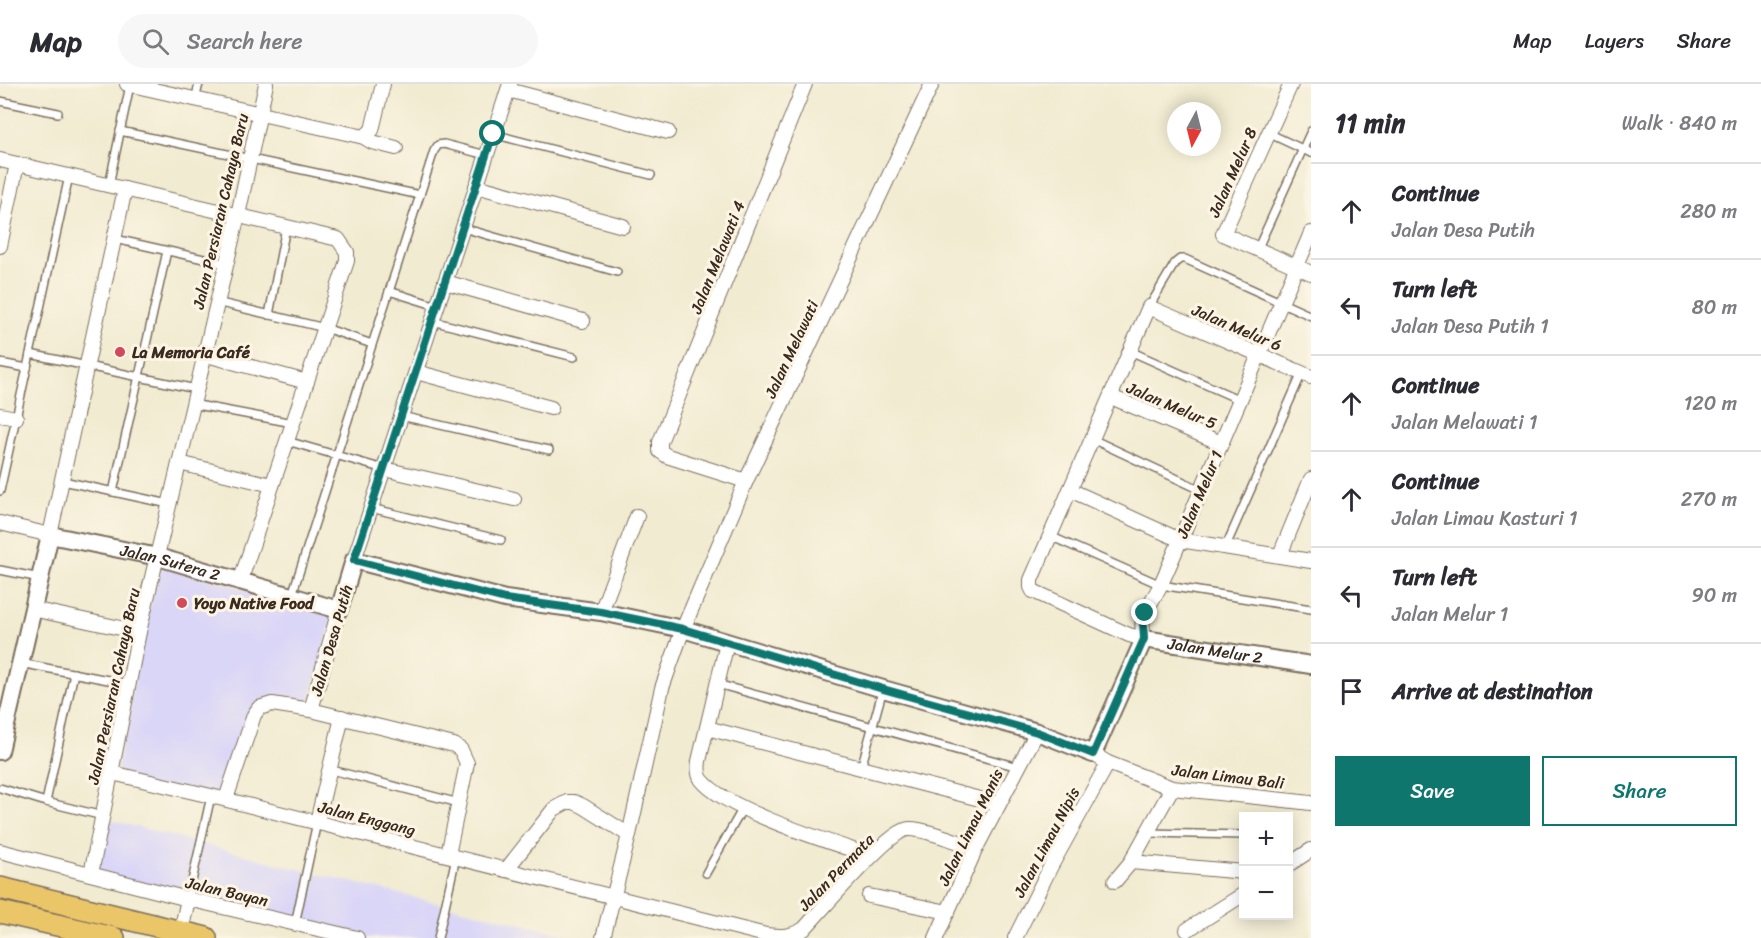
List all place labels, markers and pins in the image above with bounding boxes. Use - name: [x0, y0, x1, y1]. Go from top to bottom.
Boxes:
- place label: La Memoria Café: [132, 338, 251, 367]
- marker: La Memoria Café: [113, 345, 127, 359]
- place label: Yoyo Native Food: [194, 589, 315, 618]
- marker: Yoyo Native Food: [175, 596, 189, 610]

